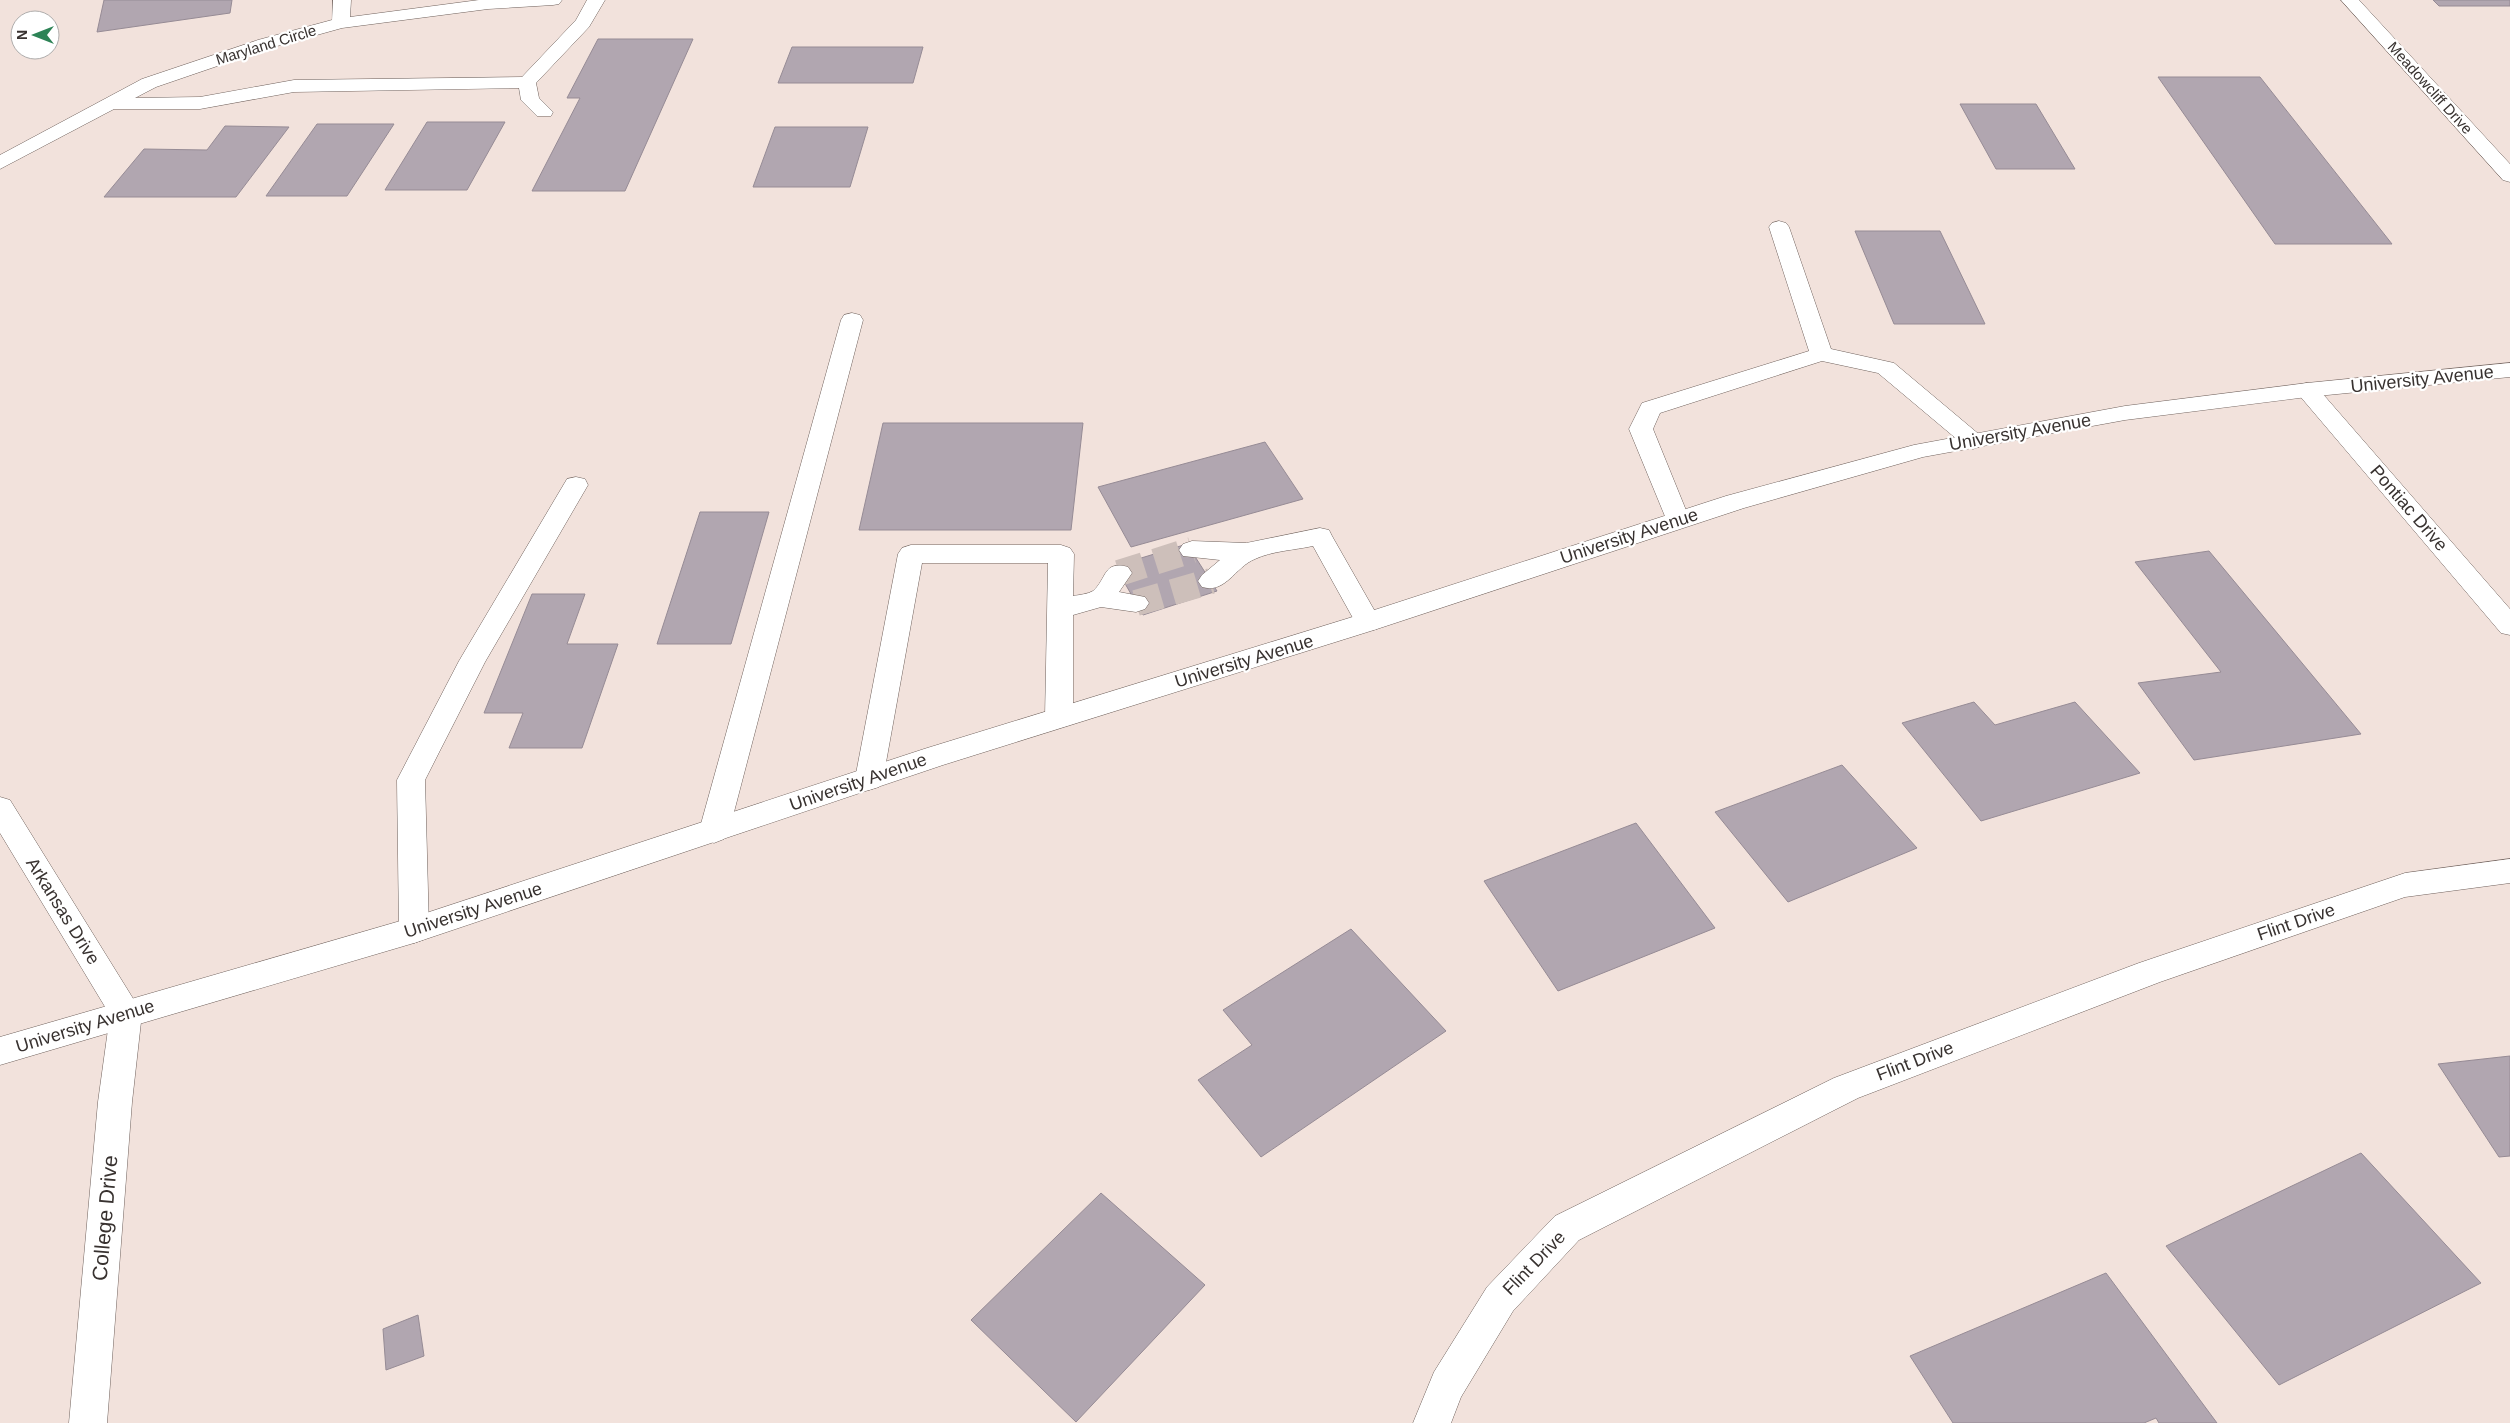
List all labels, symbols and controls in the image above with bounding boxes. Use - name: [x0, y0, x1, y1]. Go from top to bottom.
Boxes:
- north arrow: [10, 10, 60, 60]
- street label: Maryland Circle: [214, 21, 318, 68]
- text: N: [14, 30, 30, 40]
- street label: Meadowcliff Drive: [2385, 38, 2476, 137]
- street label: University Avenue: [2349, 362, 2495, 396]
- street label: University Avenue: [1947, 410, 2093, 454]
- street label: Pontiac Drive: [2366, 461, 2452, 555]
- street label: University Avenue: [1558, 504, 1700, 568]
- street label: University Avenue: [1172, 630, 1316, 692]
- street label: University Avenue: [787, 749, 929, 815]
- street label: Arkansas Drive: [22, 854, 104, 968]
- street label: University Avenue: [402, 878, 544, 942]
- street label: Flint Drive: [2254, 899, 2338, 945]
- street label: University Avenue: [13, 995, 157, 1057]
- street label: Flint Drive: [1874, 1037, 1956, 1085]
- street label: College Drive: [88, 1154, 121, 1282]
- street label: Flint Drive: [1499, 1227, 1569, 1299]

